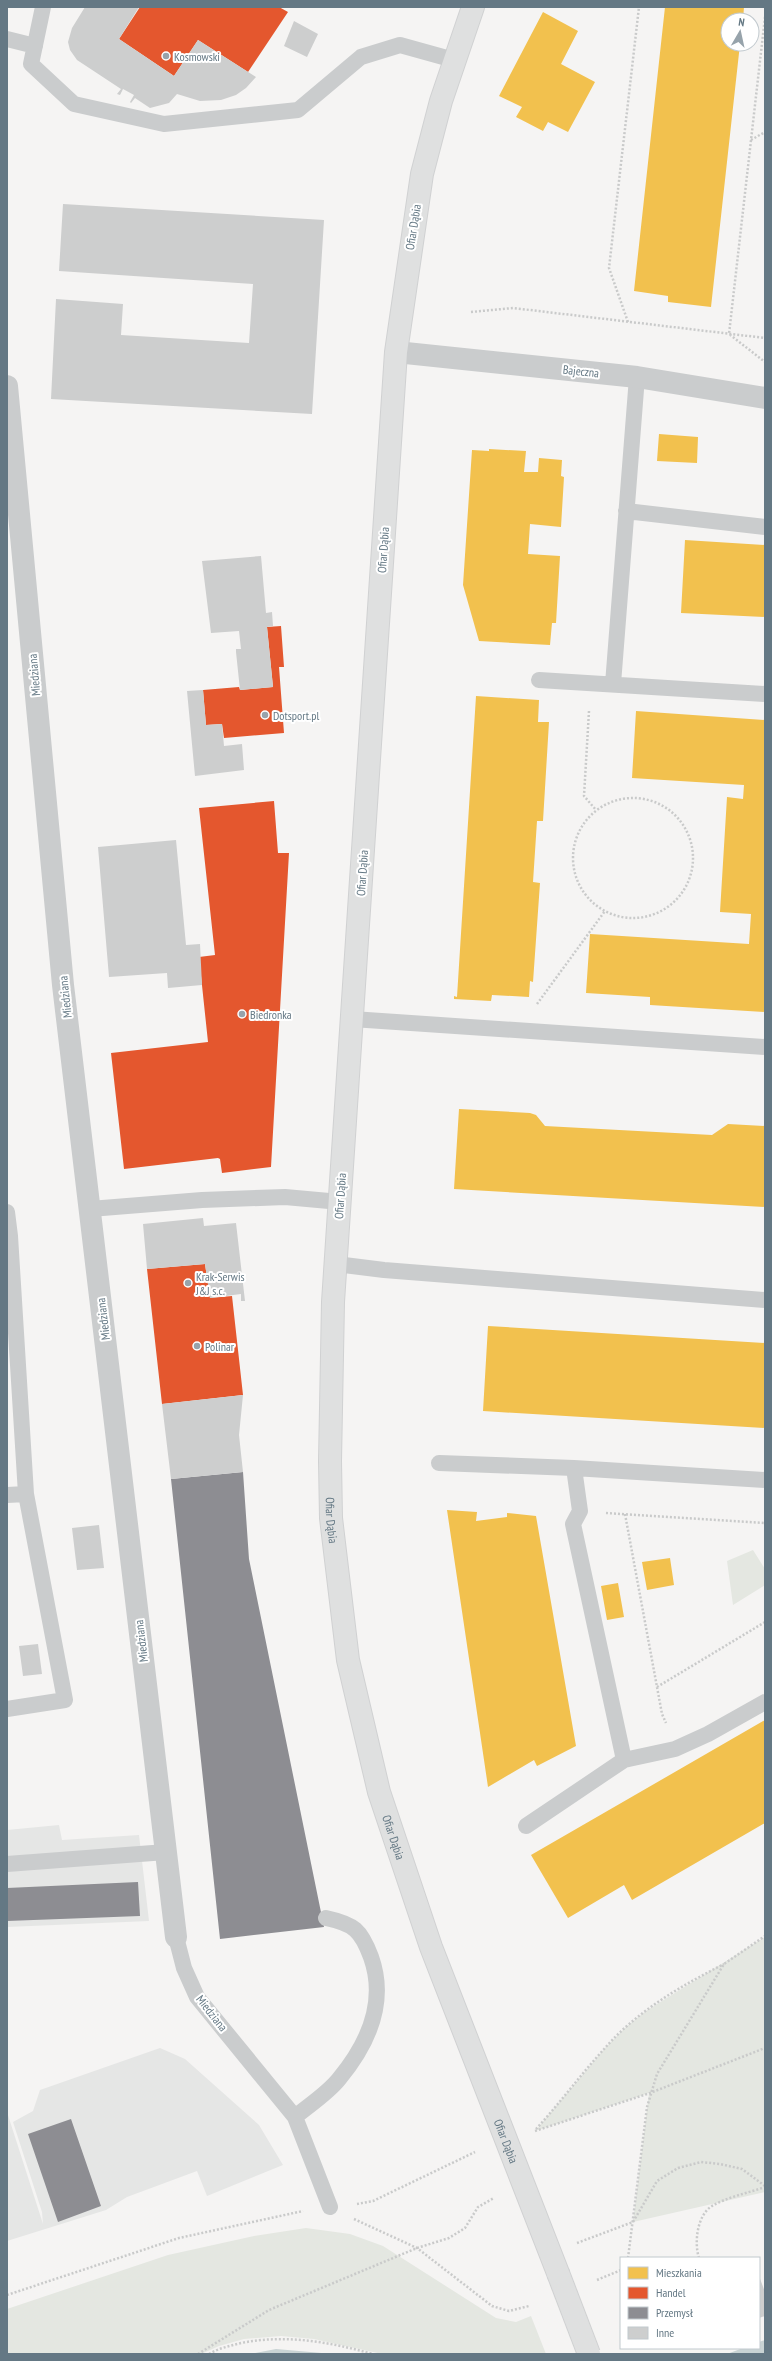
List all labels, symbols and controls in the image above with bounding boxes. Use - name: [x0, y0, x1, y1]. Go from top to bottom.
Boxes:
- north arrow: [720, 12, 760, 52]
- text: N: [738, 15, 746, 30]
- place label: Kosmowski: [174, 49, 220, 64]
- marker: Kosmowski: [161, 51, 171, 61]
- street label: Ofiar Dąbia: [402, 203, 424, 251]
- street label: Bajeczna: [562, 362, 600, 380]
- street label: Ofiar Dąbia: [374, 526, 392, 574]
- street label: Miedziana: [25, 653, 43, 697]
- place label: Dotsport.pl: [273, 708, 319, 723]
- marker: Dotsport.pl: [260, 710, 270, 720]
- street label: Ofiar Dąbia: [353, 849, 371, 897]
- street label: Miedziana: [55, 975, 75, 1019]
- place label: Biedronka: [250, 1007, 292, 1022]
- marker: Biedronka: [237, 1009, 247, 1019]
- street label: Ofiar Dąbia: [331, 1172, 349, 1220]
- place label: Krak-Serwis J&J s.c.: [195, 1269, 245, 1298]
- marker: Krak-Serwis J&J s.c.: [183, 1278, 193, 1288]
- street label: Miedziana: [93, 1297, 113, 1341]
- place label: Polinar: [205, 1339, 235, 1354]
- marker: Polinar: [192, 1341, 202, 1351]
- street label: Ofiar Dąbia: [323, 1497, 341, 1544]
- street label: Miedziana: [131, 1619, 151, 1663]
- street label: Ofiar Dąbia: [380, 1813, 409, 1862]
- street label: Miedziana: [193, 1992, 231, 2034]
- street label: Ofiar Dąbia: [491, 2117, 522, 2165]
- legend: [620, 2257, 760, 2349]
- text: Mieszkania: [656, 2265, 702, 2280]
- text: Handel: [656, 2285, 686, 2300]
- text: Przemysł: [656, 2305, 693, 2320]
- text: Inne: [656, 2325, 674, 2340]

